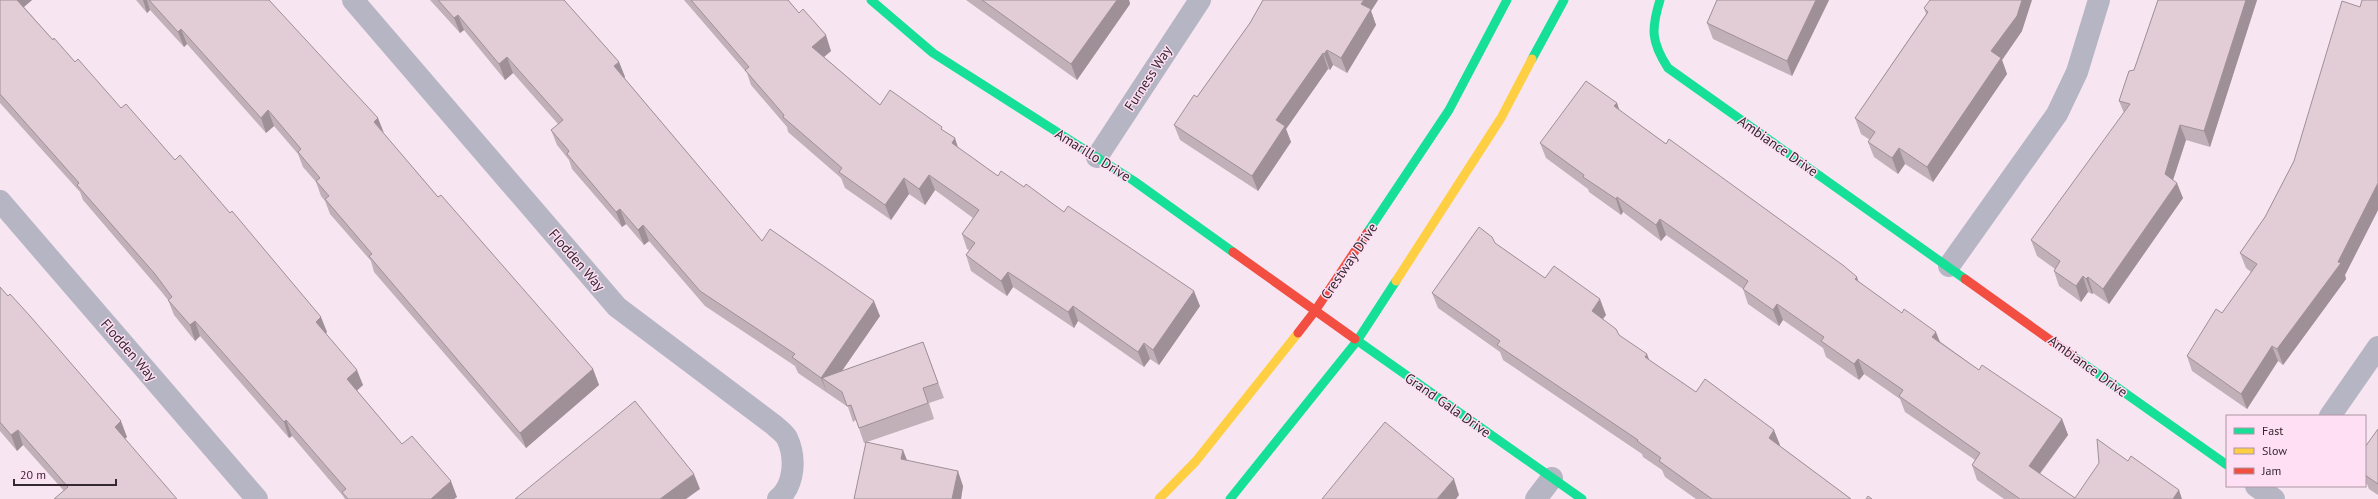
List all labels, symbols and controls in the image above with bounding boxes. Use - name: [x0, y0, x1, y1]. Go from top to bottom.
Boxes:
- street label: Furness Way: [1120, 42, 1176, 114]
- street label: Ambiance Drive: [1734, 112, 1822, 180]
- street label: Amarillo Drive: [1052, 125, 1134, 185]
- street label: Crestway Drive: [1317, 219, 1381, 303]
- street label: Flodden Way: [545, 225, 609, 295]
- street label: Flodden Way: [97, 315, 161, 385]
- street label: Ambiance Drive: [2045, 331, 2131, 401]
- street label: Grand Gala Drive: [1402, 369, 1494, 441]
- legend: [2226, 415, 2366, 487]
- text: Fast: [2262, 423, 2283, 438]
- text: Slow: [2262, 443, 2287, 458]
- scale bar: [14, 461, 116, 487]
- text: Jam: [2261, 463, 2281, 478]
- text: 20 m: [20, 467, 46, 482]

